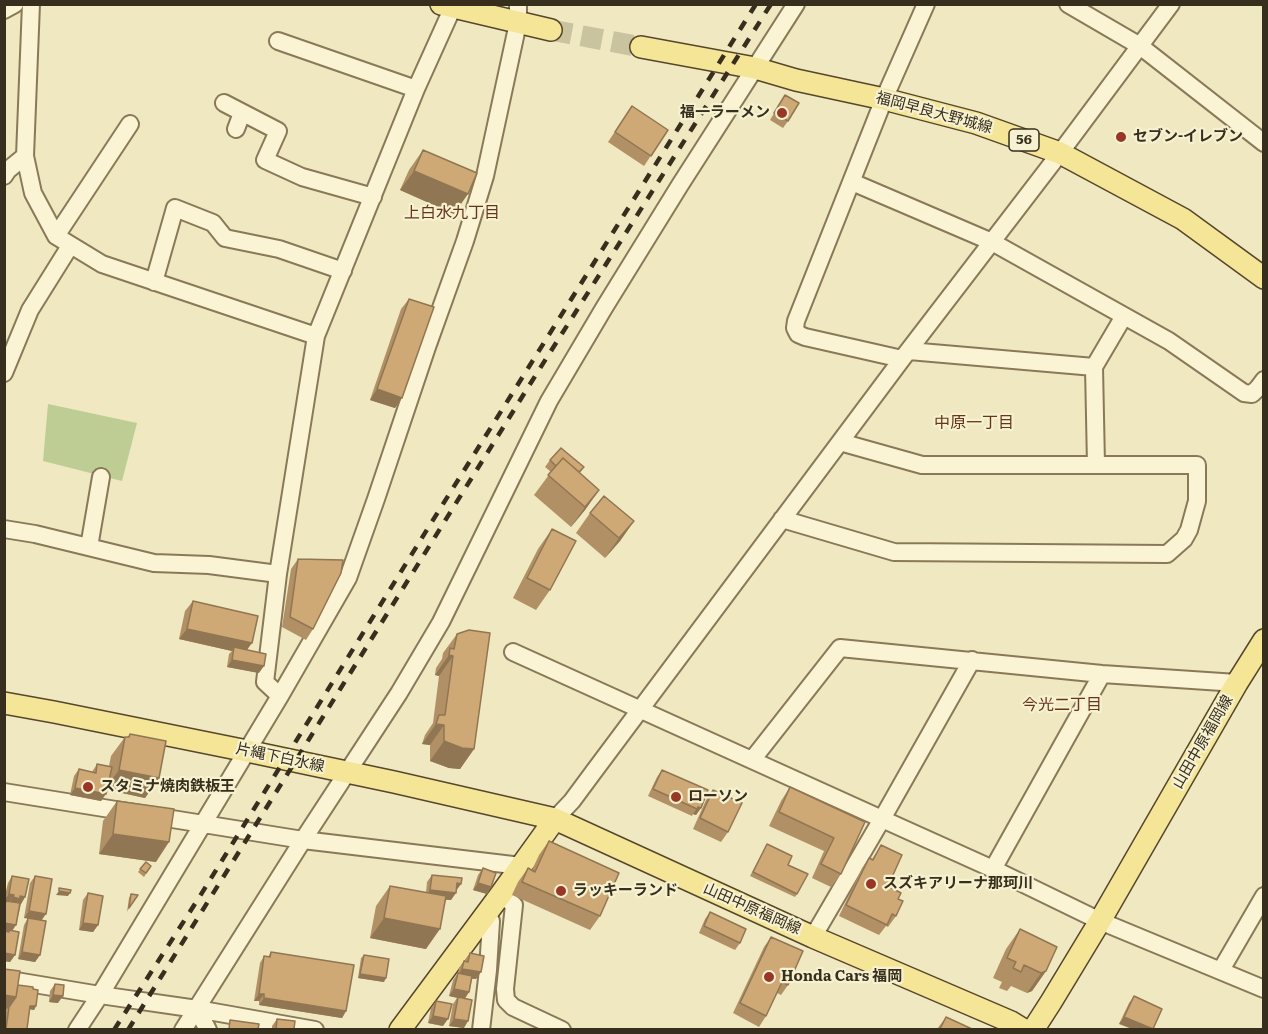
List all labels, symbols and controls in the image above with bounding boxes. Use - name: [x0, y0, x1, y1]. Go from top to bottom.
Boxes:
- street label: 福岡早良大野城線: [874, 89, 994, 137]
- place label: 福一ラーメン: [680, 104, 770, 122]
- marker: 福一ラーメン: [775, 106, 789, 120]
- place label: セブン-イレブン: [1133, 128, 1243, 146]
- road number: 56: [1009, 129, 1039, 151]
- marker: セブン-イレブン: [1114, 130, 1128, 144]
- district label: 上白水九丁目: [404, 203, 500, 223]
- district label: 中原一丁目: [934, 413, 1014, 433]
- street label: 山田中原福岡線: [1169, 692, 1237, 792]
- district label: 今光二丁目: [1022, 695, 1102, 715]
- street label: 片縄下白水線: [234, 740, 326, 776]
- place label: スタミナ焼肉鉄板王: [100, 778, 235, 796]
- marker: スタミナ焼肉鉄板王: [81, 780, 95, 794]
- place label: ローソン: [688, 788, 748, 806]
- marker: ローソン: [669, 790, 683, 804]
- place label: スズキアリーナ那珂川: [883, 875, 1033, 893]
- marker: スズキアリーナ那珂川: [864, 877, 878, 891]
- street label: 山田中原福岡線: [700, 879, 804, 939]
- place label: ラッキーランド: [573, 882, 678, 900]
- marker: ラッキーランド: [554, 884, 568, 898]
- place label: Honda Cars 福岡: [781, 968, 902, 986]
- marker: Honda Cars 福岡: [762, 970, 776, 984]

